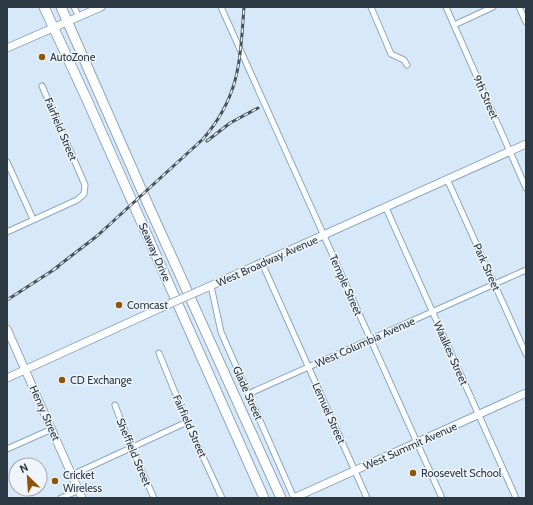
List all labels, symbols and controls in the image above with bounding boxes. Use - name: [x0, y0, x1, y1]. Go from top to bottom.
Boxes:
- place label: AutoZone: [50, 50, 96, 64]
- marker: AutoZone: [37, 52, 47, 62]
- street label: 9th Street: [470, 73, 502, 121]
- street label: Fairfield Street: [41, 95, 81, 163]
- street label: Seaway Drive: [136, 220, 174, 284]
- street label: West Broadway Avenue: [214, 232, 320, 290]
- street label: Park Street: [470, 241, 504, 293]
- street label: Temple Street: [326, 252, 366, 318]
- place label: Comcast: [127, 298, 168, 312]
- marker: Comcast: [114, 300, 124, 310]
- street label: West Columbia Avenue: [313, 313, 418, 370]
- street label: Waalkes Street: [431, 319, 471, 388]
- street label: Glade Street: [230, 364, 266, 422]
- place label: CD Exchange: [70, 373, 132, 387]
- marker: CD Exchange: [57, 375, 67, 385]
- street label: Lemuel Street: [309, 380, 349, 446]
- street label: Henry Street: [27, 383, 64, 443]
- street label: Fairfield Street: [170, 392, 210, 460]
- street label: Sheffield Street: [113, 416, 155, 488]
- street label: West Summit Avenue: [361, 419, 459, 473]
- north arrow: [8, 457, 48, 497]
- text: N: [17, 460, 30, 476]
- place label: Roosevelt School: [421, 466, 502, 480]
- place label: Cricket Wireless: [63, 468, 102, 495]
- marker: Roosevelt School: [408, 468, 418, 478]
- marker: Cricket Wireless: [50, 476, 60, 486]

